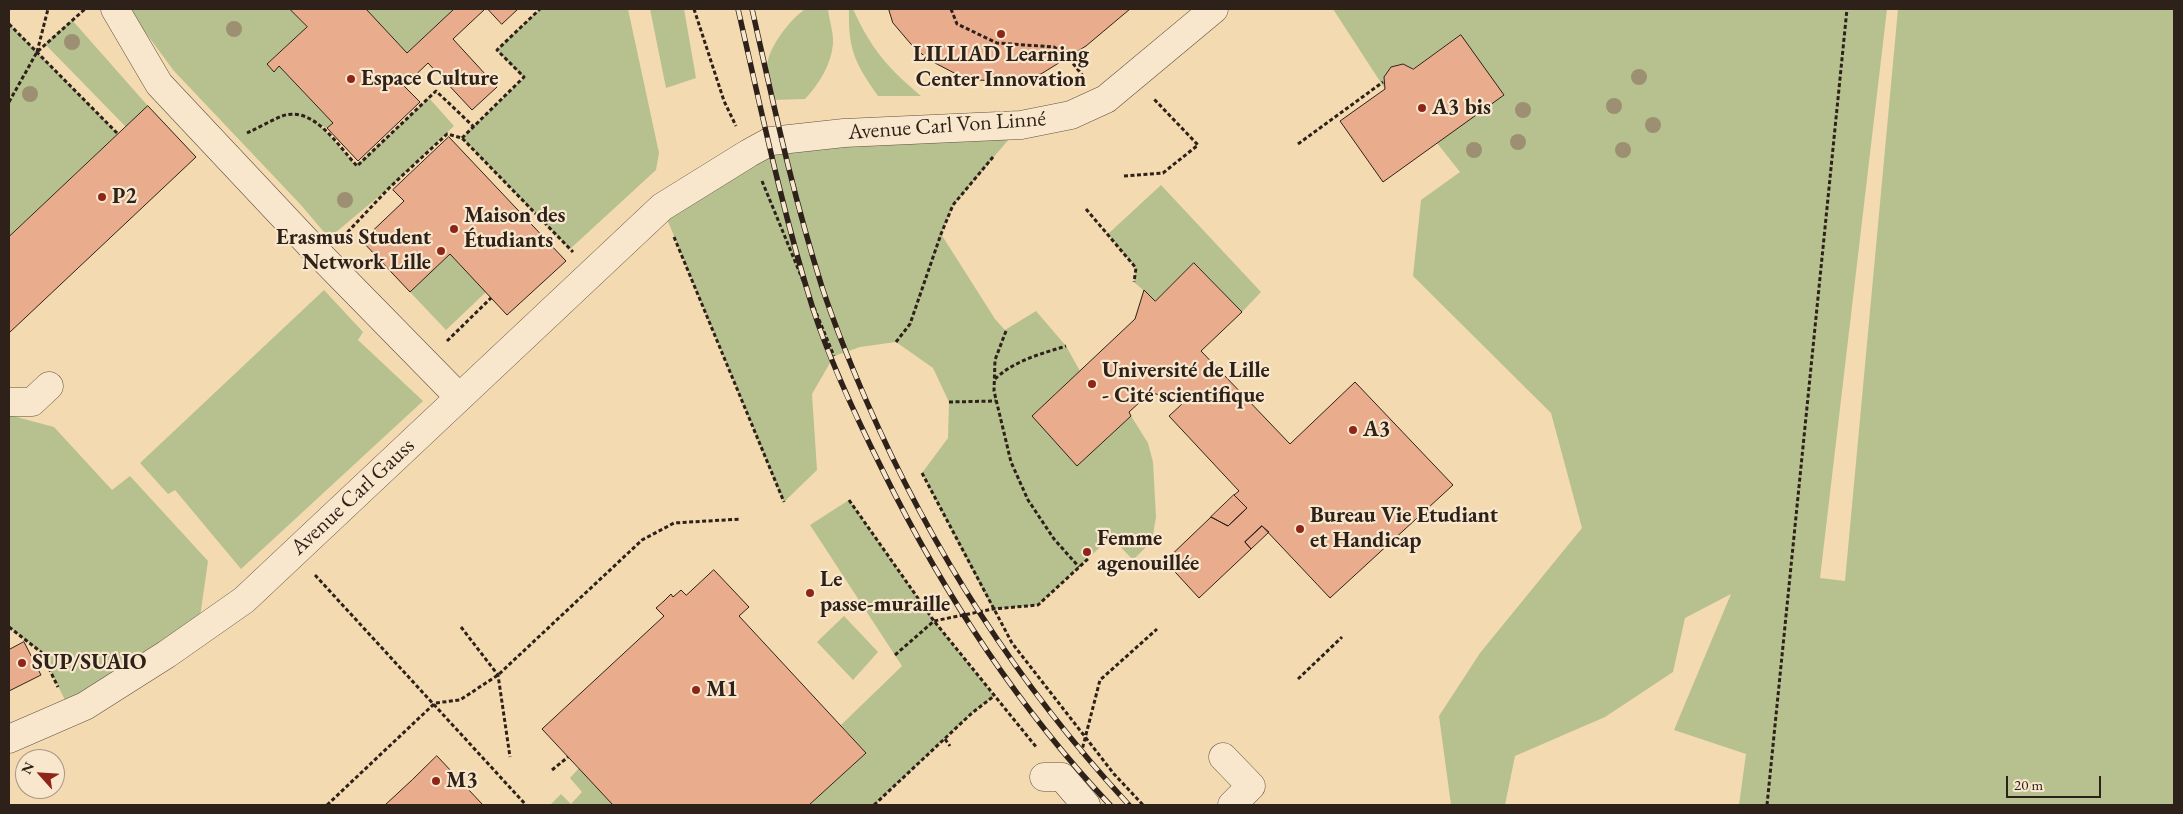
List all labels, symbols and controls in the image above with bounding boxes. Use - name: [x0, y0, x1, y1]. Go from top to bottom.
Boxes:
- marker: LILLIAD Learning Center Innovation: [995, 28, 1007, 40]
- place label: LILLIAD Learning Center Innovation: [913, 42, 1089, 94]
- place label: Espace Culture: [361, 66, 498, 92]
- marker: Espace Culture: [345, 73, 357, 85]
- place label: A3 bis: [1432, 95, 1491, 121]
- marker: A3 bis: [1416, 102, 1428, 114]
- street label: Avenue Carl Von Linné: [847, 106, 1047, 146]
- place label: P2: [112, 184, 137, 210]
- marker: P2: [96, 191, 108, 203]
- place label: Maison des Étudiants: [464, 203, 565, 255]
- marker: Maison des Étudiants: [448, 223, 460, 235]
- place label: Erasmus Student Network Lille: [276, 225, 431, 276]
- marker: Erasmus Student Network Lille: [435, 245, 447, 257]
- place label: Université de Lille ‐ Cité scientifique: [1102, 358, 1270, 410]
- marker: Université de Lille ‐ Cité scientifique: [1086, 378, 1098, 390]
- place label: A3: [1363, 417, 1390, 443]
- marker: A3: [1347, 424, 1359, 436]
- street label: Avenue Carl Gauss: [286, 433, 420, 561]
- place label: Bureau Vie Etudiant et Handicap: [1310, 503, 1498, 554]
- marker: Bureau Vie Etudiant et Handicap: [1294, 523, 1306, 535]
- place label: Femme agenouillée: [1097, 526, 1199, 578]
- marker: Femme agenouillée: [1081, 546, 1093, 558]
- place label: Le passe-muraille: [820, 567, 950, 618]
- marker: Le passe-muraille: [804, 587, 816, 599]
- place label: SUP/SUAIO: [32, 650, 146, 676]
- marker: SUP/SUAIO: [16, 657, 28, 669]
- place label: M1: [706, 677, 738, 703]
- marker: M1: [690, 684, 702, 696]
- north arrow: [15, 749, 65, 799]
- text: N: [17, 759, 38, 777]
- scale bar: [2008, 766, 2103, 798]
- place label: M3: [446, 768, 478, 794]
- marker: M3: [430, 775, 442, 787]
- text: 20 m: [2014, 775, 2043, 794]

